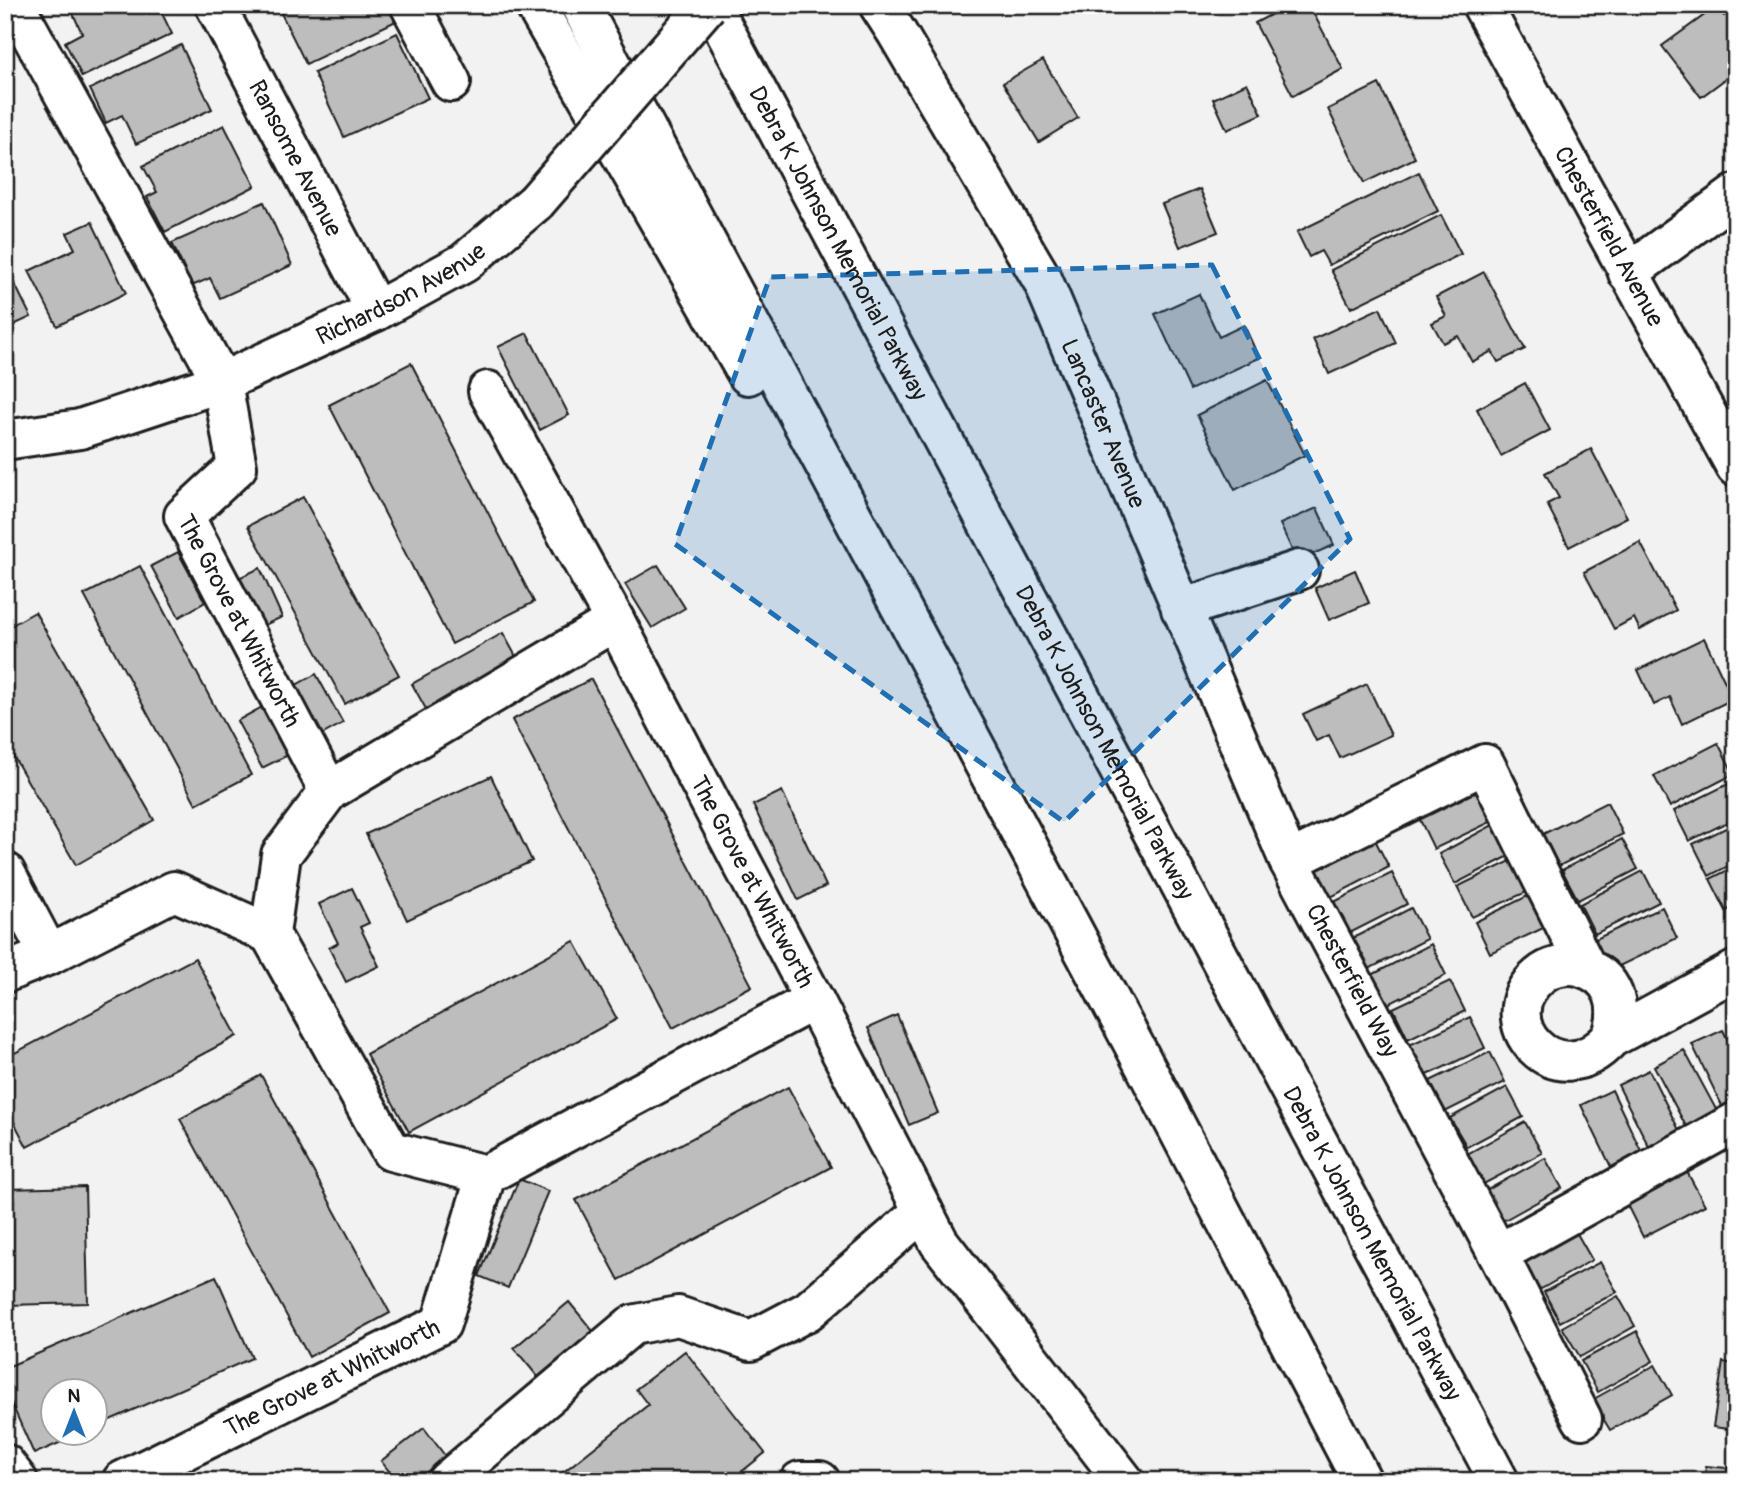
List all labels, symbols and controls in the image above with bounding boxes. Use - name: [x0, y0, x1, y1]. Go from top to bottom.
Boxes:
- street label: Ransome Avenue: [243, 75, 349, 241]
- street label: Debra K Johnson Memorial Parkway: [742, 81, 934, 405]
- street label: Chesterfield Avenue: [1548, 141, 1670, 332]
- street label: Richardson Avenue: [312, 236, 492, 351]
- street label: Lancaster Avenue: [1055, 335, 1152, 513]
- street label: The Grove at Whitworth: [171, 509, 307, 732]
- street label: Debra K Johnson Memorial Parkway: [1009, 580, 1200, 905]
- street label: The Grove at Whitworth: [684, 771, 820, 993]
- street label: Chesterfield Way: [1300, 899, 1405, 1062]
- street label: Debra K Johnson Memorial Parkway: [1277, 1081, 1468, 1406]
- street label: The Grove at Whitworth: [219, 1312, 444, 1443]
- north arrow: [38, 1378, 108, 1448]
- text: N: [68, 1384, 81, 1408]

